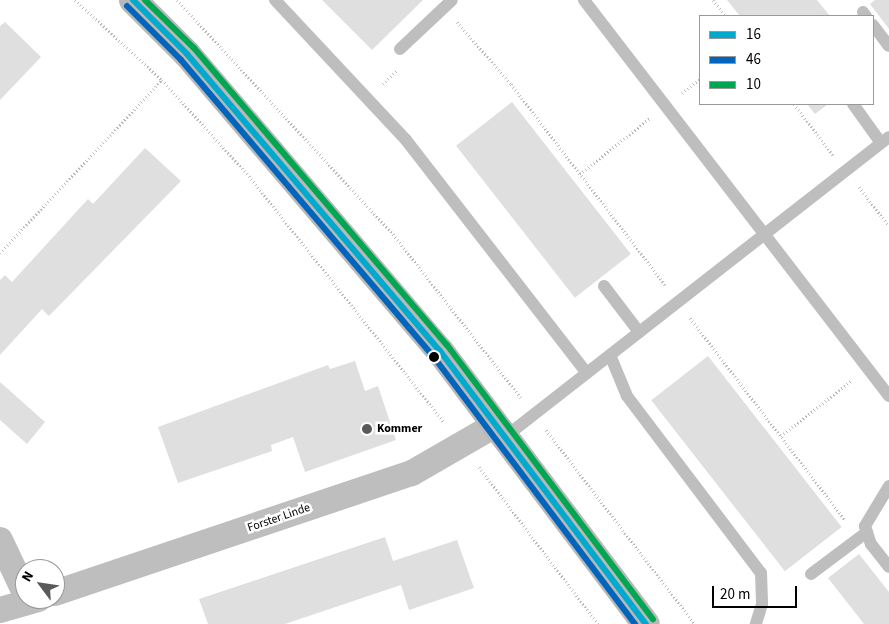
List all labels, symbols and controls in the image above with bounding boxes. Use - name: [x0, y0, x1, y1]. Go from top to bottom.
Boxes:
- legend: [699, 15, 874, 105]
- text: 16: [746, 24, 761, 45]
- text: 46: [746, 49, 761, 70]
- text: 10: [746, 74, 761, 95]
- unlabelled marker: [429, 352, 439, 362]
- place label: Kommer: [377, 422, 422, 436]
- marker: Kommer: [361, 423, 373, 435]
- street label: Forster Linde: [246, 501, 312, 535]
- north arrow: [15, 559, 65, 609]
- text: N: [17, 568, 39, 586]
- scale bar: [714, 576, 799, 608]
- text: 20 m: [720, 584, 750, 605]

